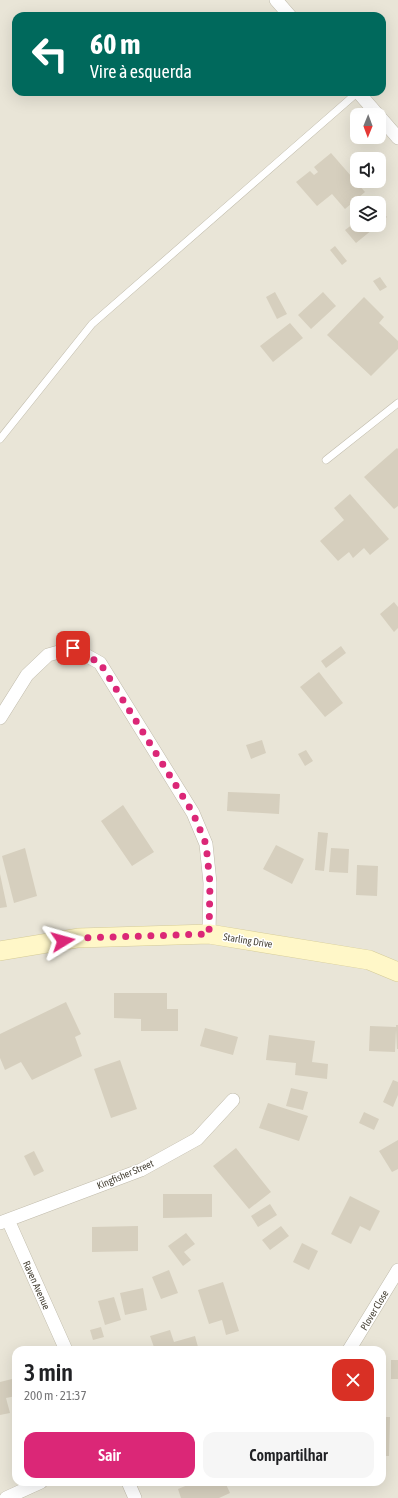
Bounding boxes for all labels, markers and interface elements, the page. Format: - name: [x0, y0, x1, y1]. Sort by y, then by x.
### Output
- icon: left: [24, 28, 76, 80]
- text: 60 m: [90, 28, 140, 60]
- text: Vire à esquerda: [90, 61, 192, 82]
- north arrow: [350, 108, 386, 144]
- map controls: [350, 108, 386, 232]
- button: sound: [350, 152, 386, 188]
- button: layers: [350, 196, 386, 232]
- pin: [56, 631, 90, 665]
- icon: arrive: [62, 637, 84, 659]
- position arrow: [42, 920, 84, 962]
- street label: Starling Drive: [223, 931, 274, 950]
- street label: Kingfisher Street: [95, 1158, 155, 1191]
- street label: Raven Avenue: [21, 1259, 52, 1312]
- street label: Plover Close: [358, 1288, 391, 1332]
- text: 3 min: [24, 1359, 73, 1386]
- button: close: [332, 1359, 374, 1401]
- text: 200 m · 21:37: [24, 1388, 87, 1403]
- button: Sair: [24, 1432, 195, 1478]
- button: Compartilhar: [203, 1432, 374, 1478]

